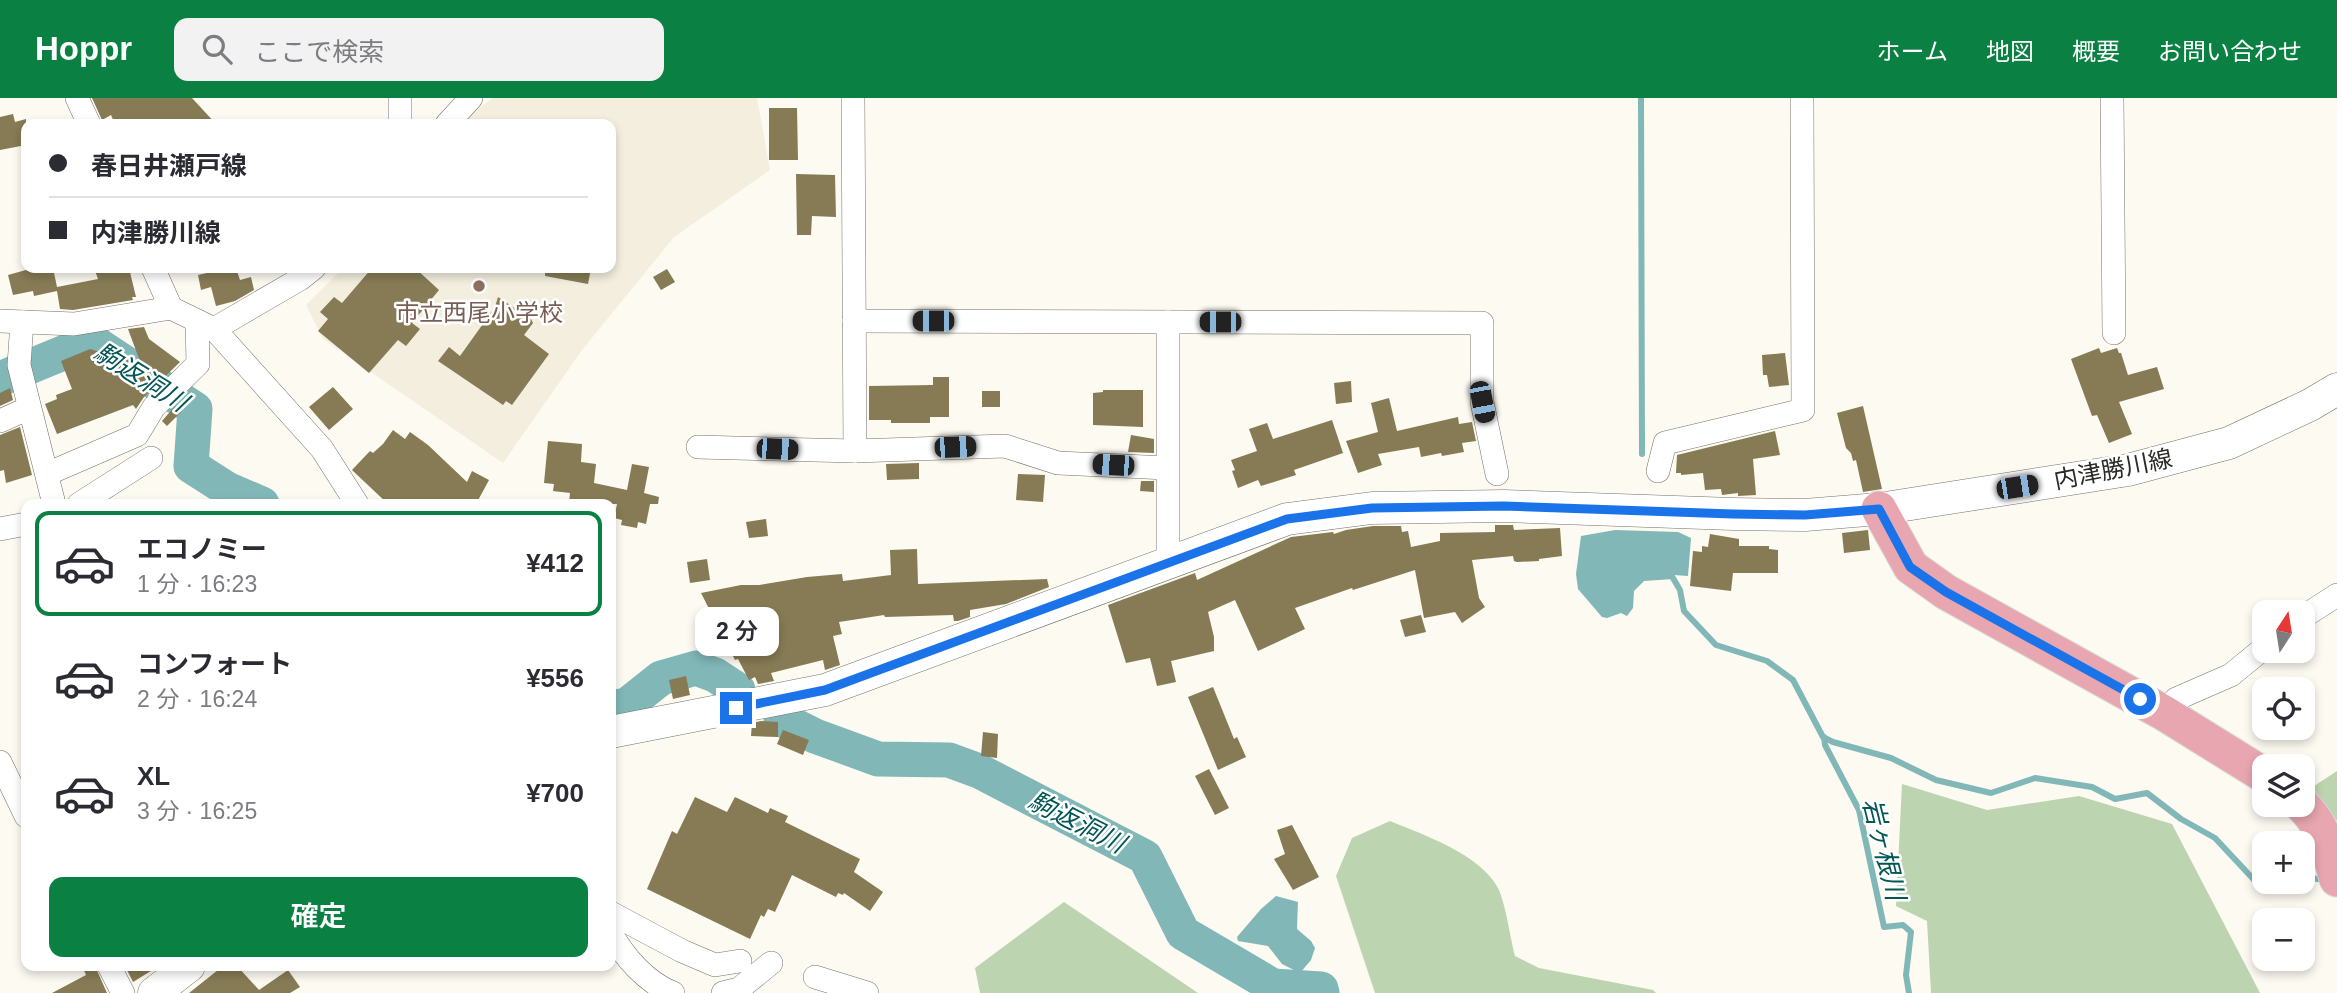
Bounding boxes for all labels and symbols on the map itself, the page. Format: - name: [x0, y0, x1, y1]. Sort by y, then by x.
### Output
- marker: 市立西尾小学校: [471, 278, 487, 294]
- place label: 市立西尾小学校: [395, 299, 563, 326]
- car: [913, 311, 955, 332]
- car: [1200, 312, 1242, 333]
- water label: 駒返洞川: [89, 337, 196, 419]
- car: [1468, 379, 1497, 425]
- car: [934, 436, 977, 458]
- car: [756, 438, 799, 460]
- street label: 内津勝川線: [2052, 444, 2174, 494]
- car: [1092, 453, 1135, 477]
- car: [1995, 473, 2040, 501]
- north arrow: [2252, 600, 2315, 663]
- callout: 2 分: [694, 606, 778, 656]
- route start: [2124, 683, 2156, 715]
- route end: [720, 692, 752, 724]
- water label: 駒返洞川: [1024, 785, 1133, 860]
- water label: 岩ヶ根川: [1857, 795, 1912, 906]

